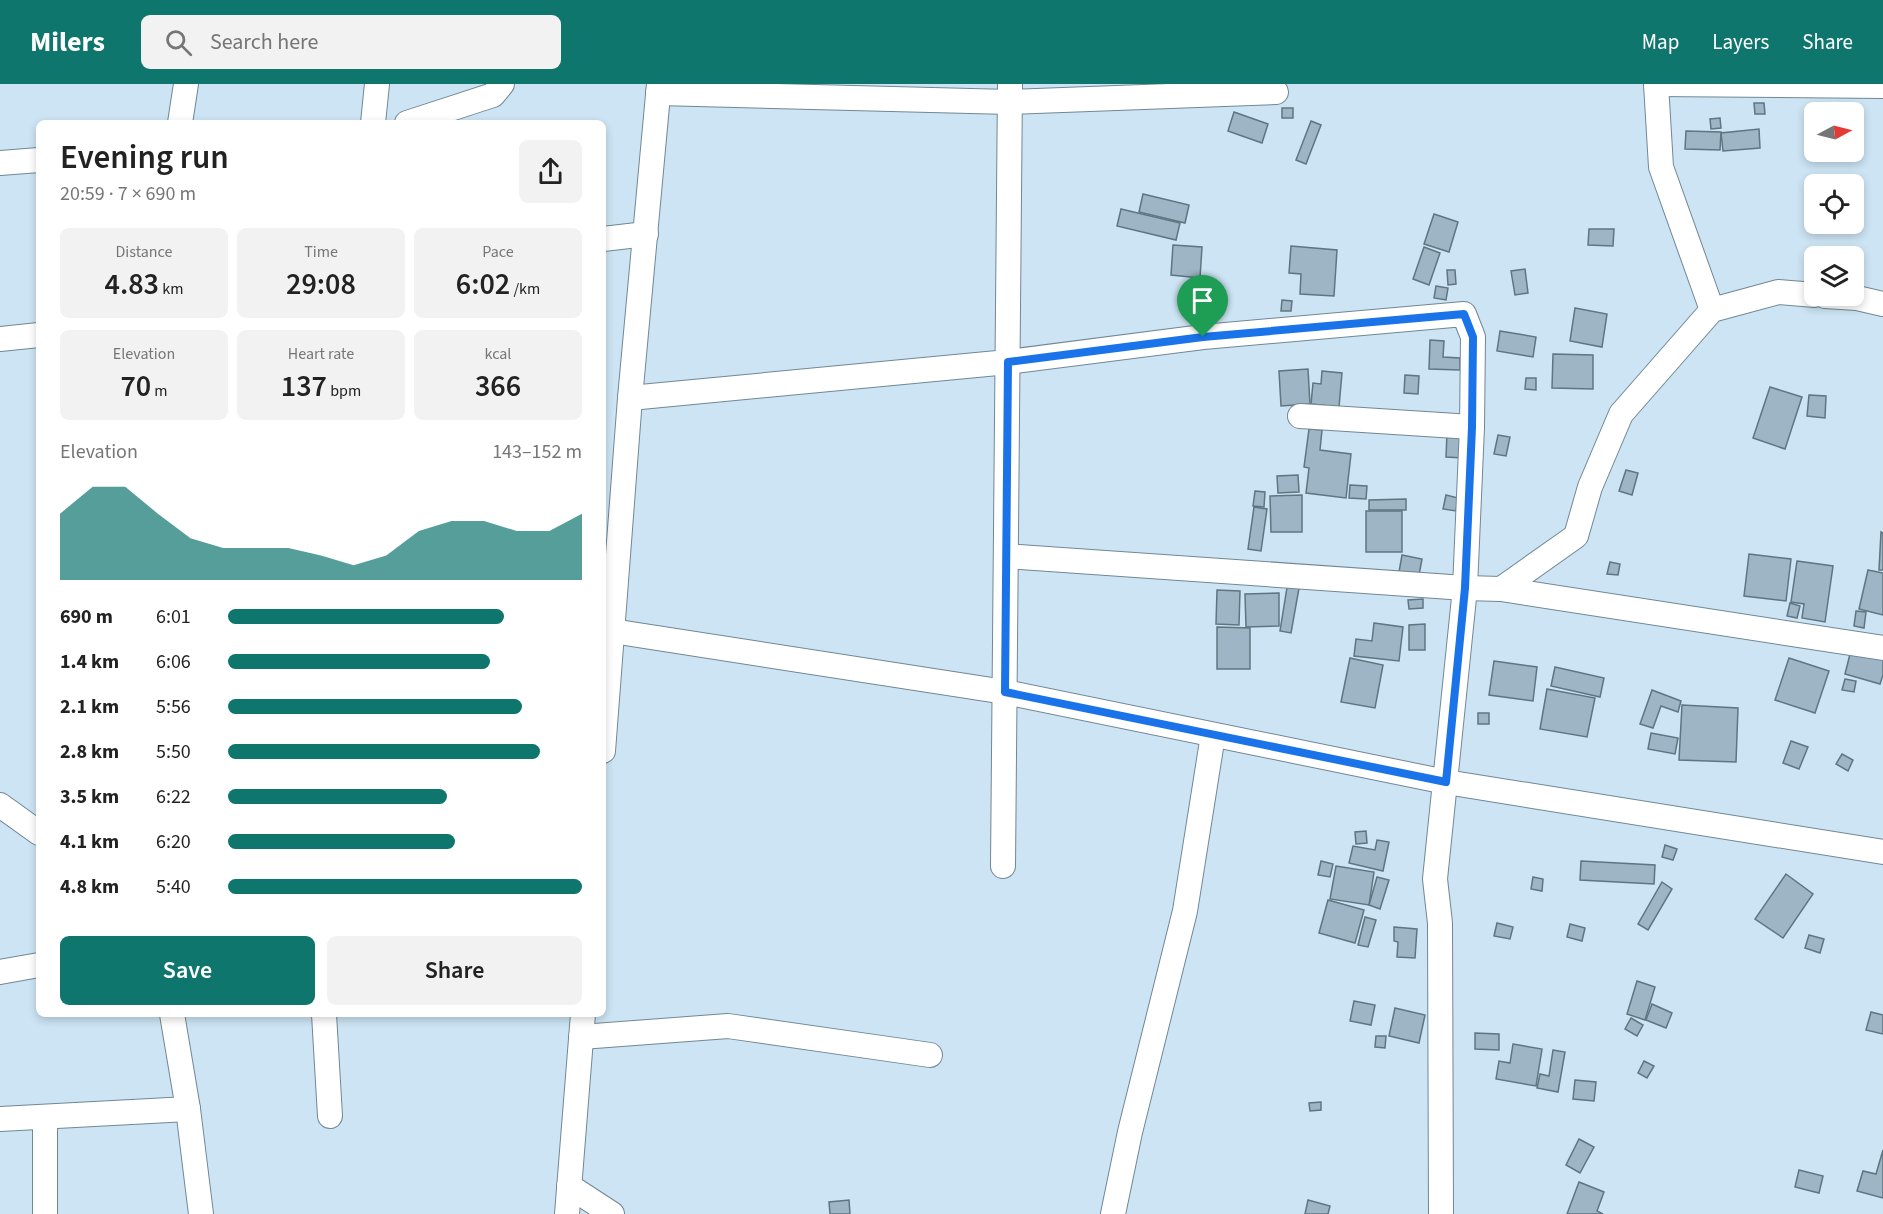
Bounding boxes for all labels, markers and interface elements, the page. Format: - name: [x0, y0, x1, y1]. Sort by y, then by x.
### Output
- search box: [141, 15, 561, 69]
- text: Milers: [30, 22, 105, 62]
- icon: search: [162, 26, 195, 59]
- text: Search here: [210, 26, 318, 58]
- text: Map: [1642, 27, 1679, 57]
- text: Layers: [1712, 27, 1769, 57]
- text: Share: [1802, 27, 1853, 57]
- north arrow: [1804, 102, 1864, 162]
- map controls: [1804, 102, 1864, 306]
- text: Evening run: [60, 134, 229, 181]
- button: share: [519, 140, 582, 203]
- button: locate: [1804, 174, 1864, 234]
- text: 20:59 · 7 × 690 m: [60, 180, 196, 208]
- text: Distance: [116, 241, 172, 263]
- text: Time: [304, 241, 338, 263]
- text: Pace: [482, 241, 514, 263]
- button: layers: [1804, 246, 1864, 306]
- text: 4.83: [105, 263, 159, 306]
- text: 29:08: [286, 263, 356, 306]
- text: 6:02: [456, 263, 510, 306]
- pin: [1177, 275, 1228, 337]
- text: km: [159, 278, 183, 300]
- text: /km: [510, 278, 540, 300]
- icon: arrive: [1186, 284, 1219, 317]
- text: Elevation: [113, 343, 175, 365]
- text: Heart rate: [288, 343, 354, 365]
- text: kcal: [485, 343, 511, 365]
- text: 70: [120, 365, 151, 408]
- text: 137: [281, 365, 327, 408]
- text: 366: [475, 365, 521, 408]
- text: m: [151, 380, 168, 402]
- text: bpm: [327, 380, 361, 402]
- text: Elevation: [60, 438, 138, 466]
- text: 143–152 m: [492, 438, 582, 466]
- text: 690 m: [60, 603, 113, 631]
- text: 6:01: [156, 603, 191, 631]
- text: 1.4 km: [60, 648, 119, 676]
- text: 6:06: [156, 648, 191, 676]
- text: 2.1 km: [60, 693, 119, 721]
- text: 5:56: [156, 693, 191, 721]
- text: 2.8 km: [60, 738, 119, 766]
- text: 5:50: [156, 738, 191, 766]
- text: 3.5 km: [60, 783, 119, 811]
- text: 6:22: [156, 783, 191, 811]
- text: 4.1 km: [60, 828, 119, 856]
- text: 6:20: [156, 828, 191, 856]
- text: 4.8 km: [60, 873, 119, 901]
- text: 5:40: [156, 873, 191, 901]
- button: Save: [60, 936, 315, 1005]
- button: Share: [327, 936, 582, 1005]

